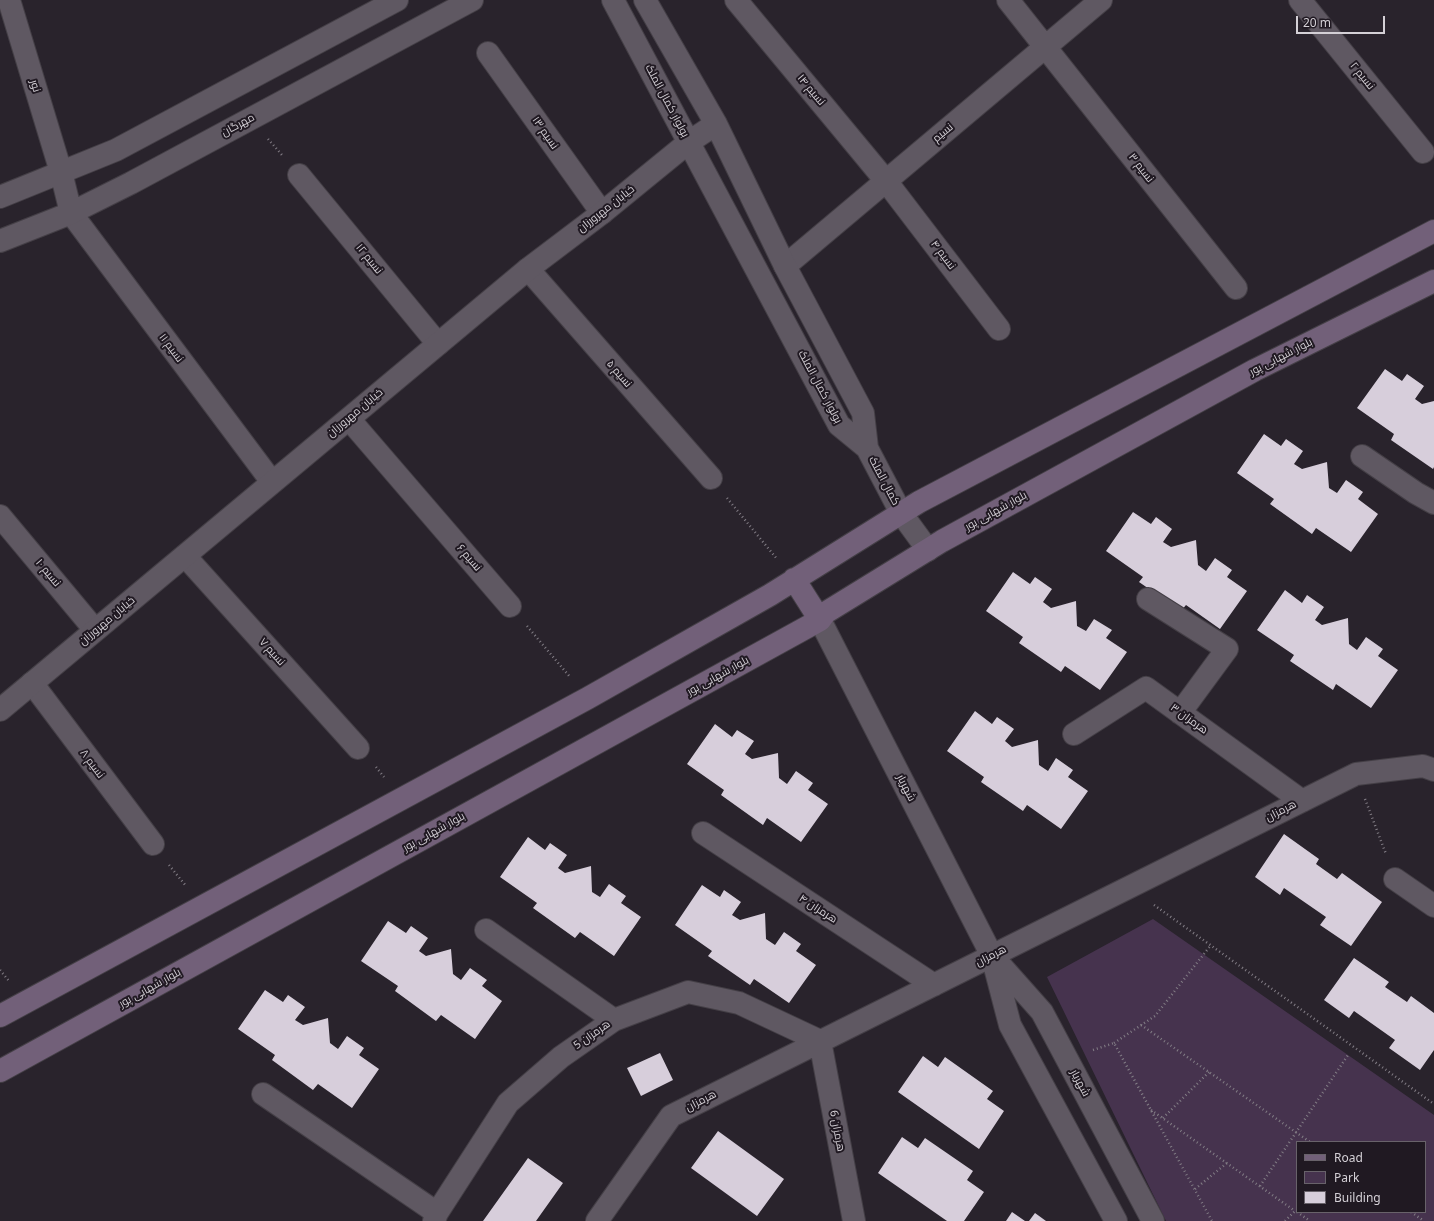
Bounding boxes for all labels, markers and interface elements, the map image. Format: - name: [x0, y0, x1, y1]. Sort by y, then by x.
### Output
- scale bar: [1298, 8, 1387, 34]
- text: 20 m: [1303, 14, 1331, 31]
- street label: نسیم ۲: [1347, 60, 1377, 92]
- street label: بولوار کمال الملک: [642, 62, 692, 140]
- street label: نسیم ۱۴: [794, 72, 828, 108]
- street label: نور: [27, 78, 43, 94]
- street label: مهرگان: [219, 111, 257, 139]
- street label: نسیم ۱۳: [529, 114, 561, 152]
- street label: نسیم: [930, 121, 956, 145]
- street label: نسیم ۳: [1126, 151, 1156, 185]
- street label: خیابان مهرورزان: [575, 183, 637, 235]
- street label: نسیم ۴: [928, 238, 958, 272]
- street label: نسیم ۱۲: [353, 241, 385, 277]
- street label: نسیم ۱۱: [156, 331, 186, 365]
- street label: بلوار شهابی پور: [1247, 336, 1315, 378]
- street label: بولوار کمال الملک: [795, 348, 845, 426]
- street label: نسیم ۵: [604, 358, 634, 390]
- street label: خیابان مهرورزان: [324, 386, 386, 440]
- street label: کمال الملک: [866, 454, 902, 508]
- street label: بلوار شهابی پور: [963, 489, 1029, 533]
- street label: نسیم ۶: [454, 542, 484, 574]
- street label: نسیم ۱۰: [33, 557, 63, 589]
- street label: خیابان مهرورزان: [76, 594, 138, 648]
- street label: نسیم ۷: [256, 635, 288, 669]
- street label: بلوار شهابی پور: [685, 654, 751, 698]
- street label: هرمزان ۳: [1168, 701, 1210, 737]
- street label: نسیم ۸: [77, 747, 107, 781]
- street label: شهریار: [894, 772, 918, 804]
- street label: هرمزان: [1263, 798, 1299, 824]
- street label: بلوار شهابی پور: [401, 810, 467, 854]
- street label: هرمزان ۴: [796, 892, 840, 926]
- street label: هرمزان: [973, 943, 1009, 969]
- street label: بلوار شهابی پور: [117, 966, 183, 1010]
- street label: هرمزان 5: [571, 1018, 613, 1052]
- street label: شهریار: [1067, 1067, 1093, 1099]
- street label: هرمزان: [683, 1088, 719, 1114]
- street label: هرمزان 6: [827, 1109, 847, 1153]
- legend: [1296, 1141, 1426, 1213]
- text: Road: [1334, 1149, 1363, 1166]
- text: Park: [1334, 1169, 1359, 1186]
- text: Building: [1334, 1189, 1381, 1206]

